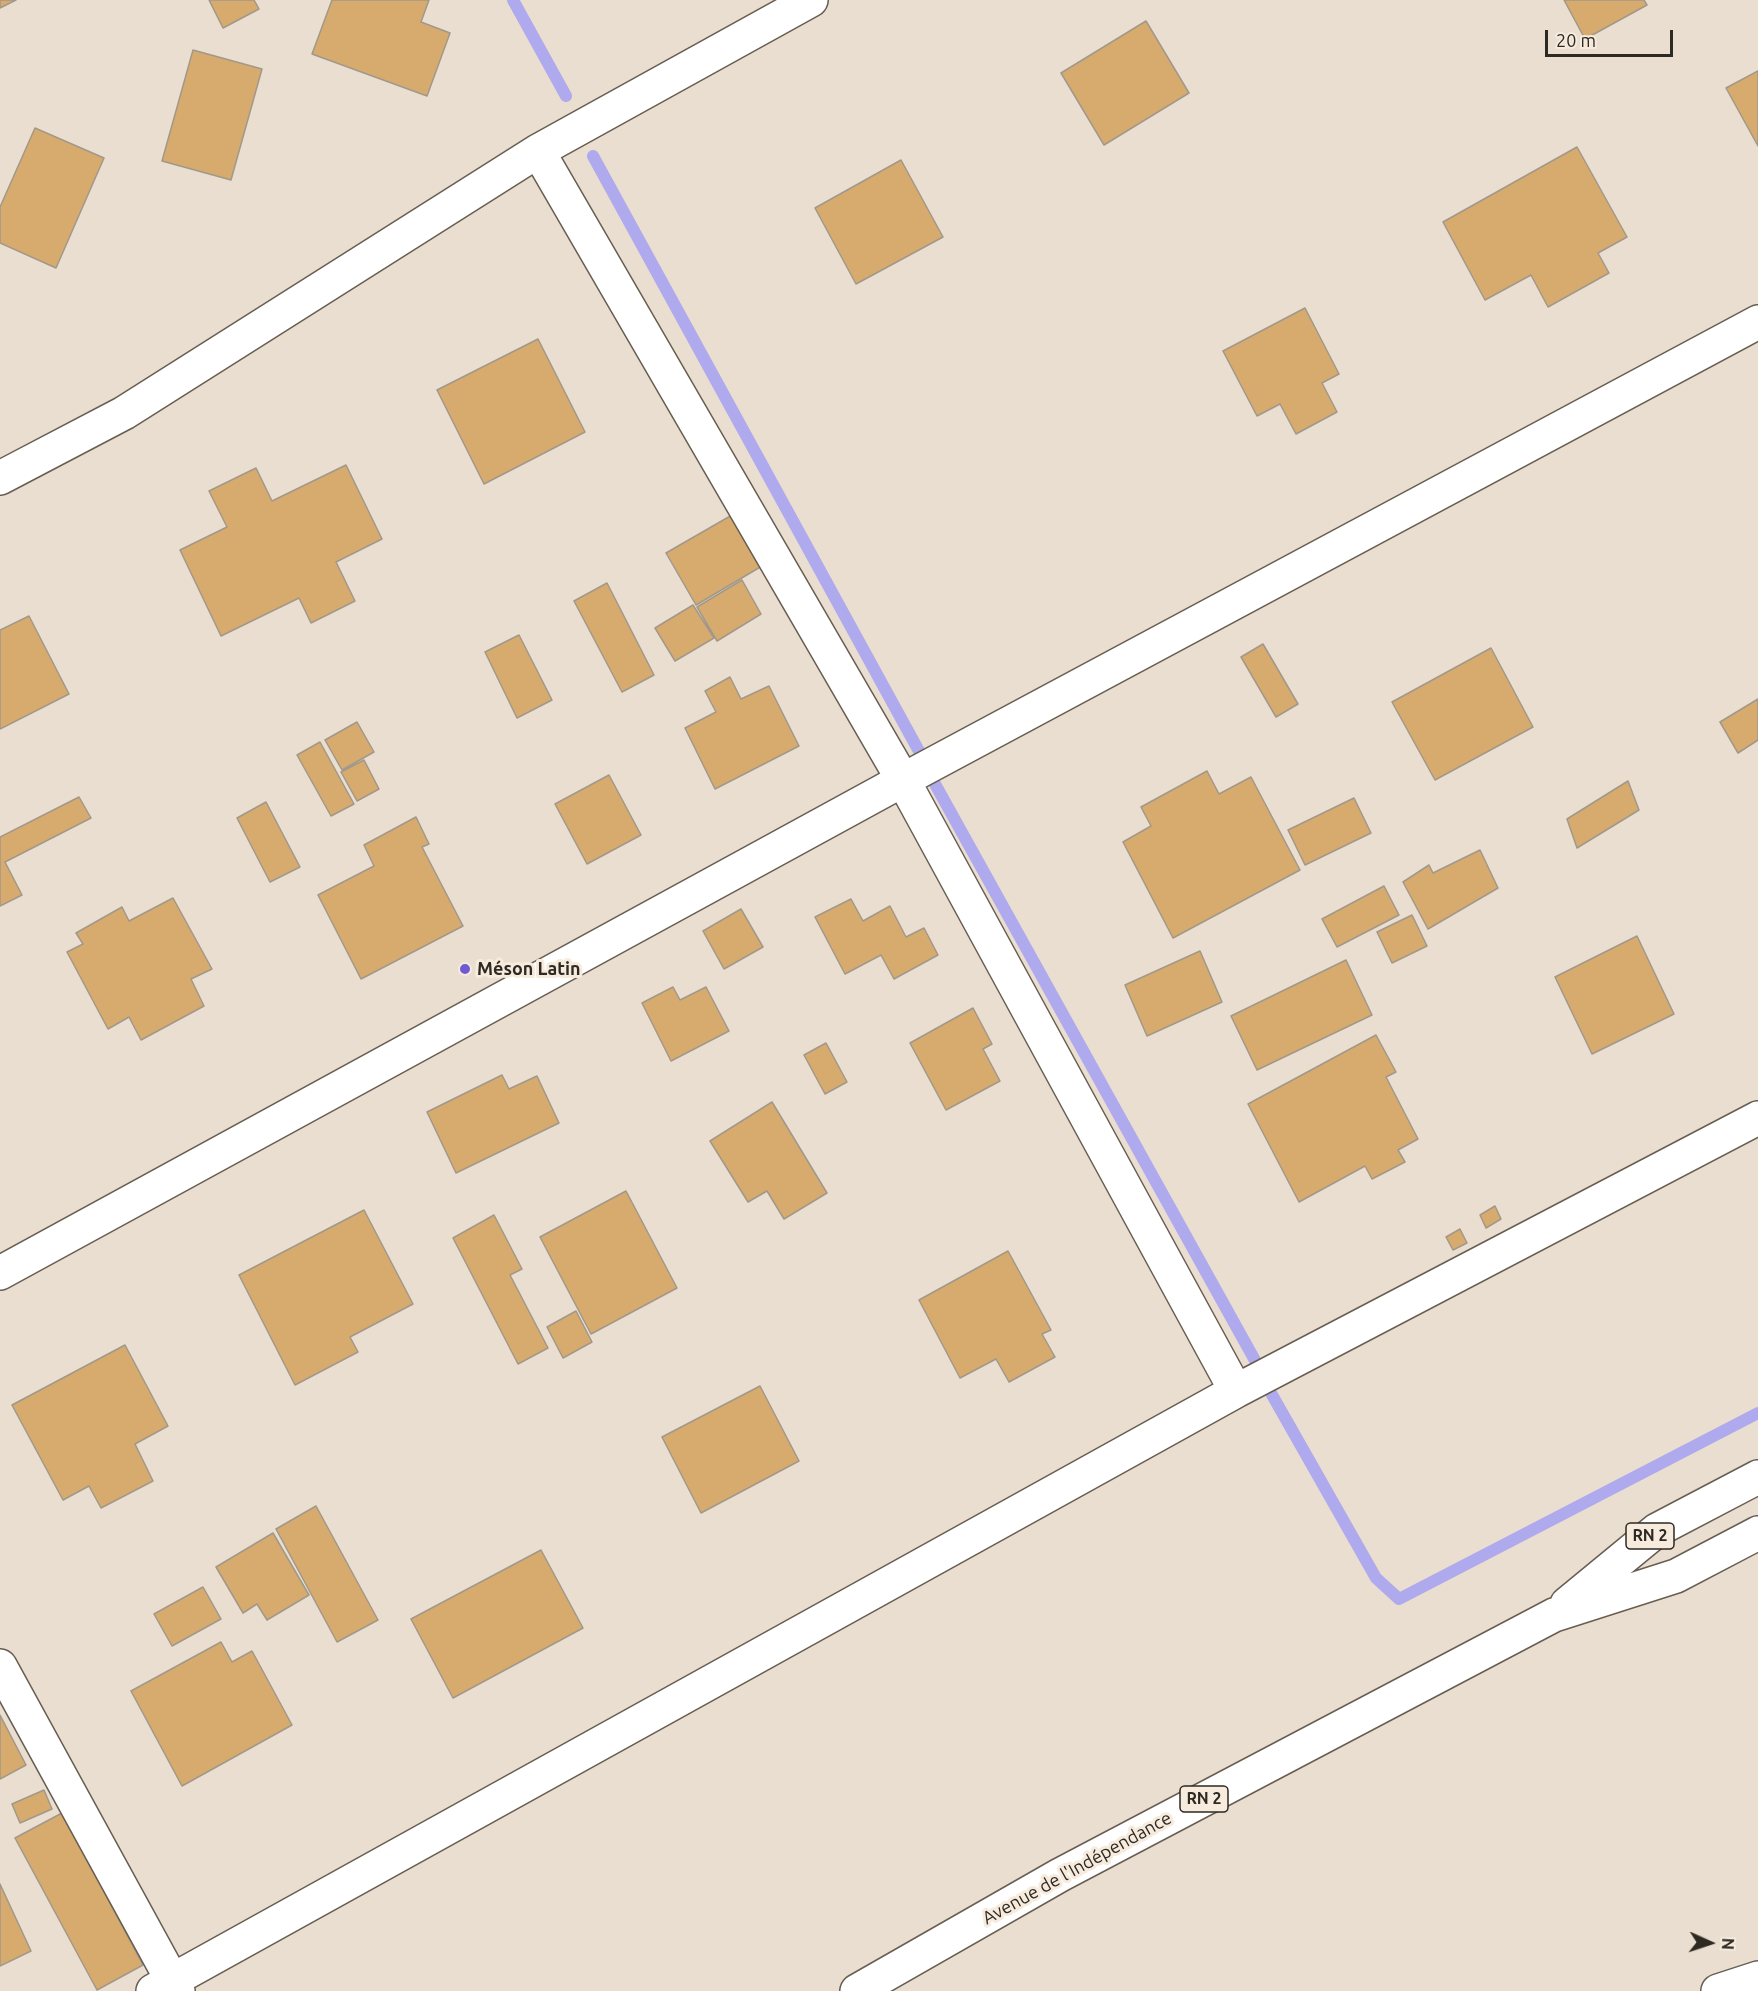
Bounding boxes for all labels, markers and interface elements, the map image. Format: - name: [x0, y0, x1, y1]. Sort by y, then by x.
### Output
- scale bar: [1548, 18, 1676, 56]
- text: 20 m: [1556, 30, 1596, 50]
- place label: Méson Latin: [477, 958, 581, 980]
- marker: Méson Latin: [458, 962, 472, 976]
- road number: RN 2: [1626, 1523, 1674, 1549]
- road number: RN 2: [1180, 1786, 1228, 1812]
- street label: Avenue de l'Indépendance: [979, 1807, 1175, 1929]
- north arrow: [1680, 1913, 1740, 1973]
- text: N: [1719, 1938, 1737, 1950]

